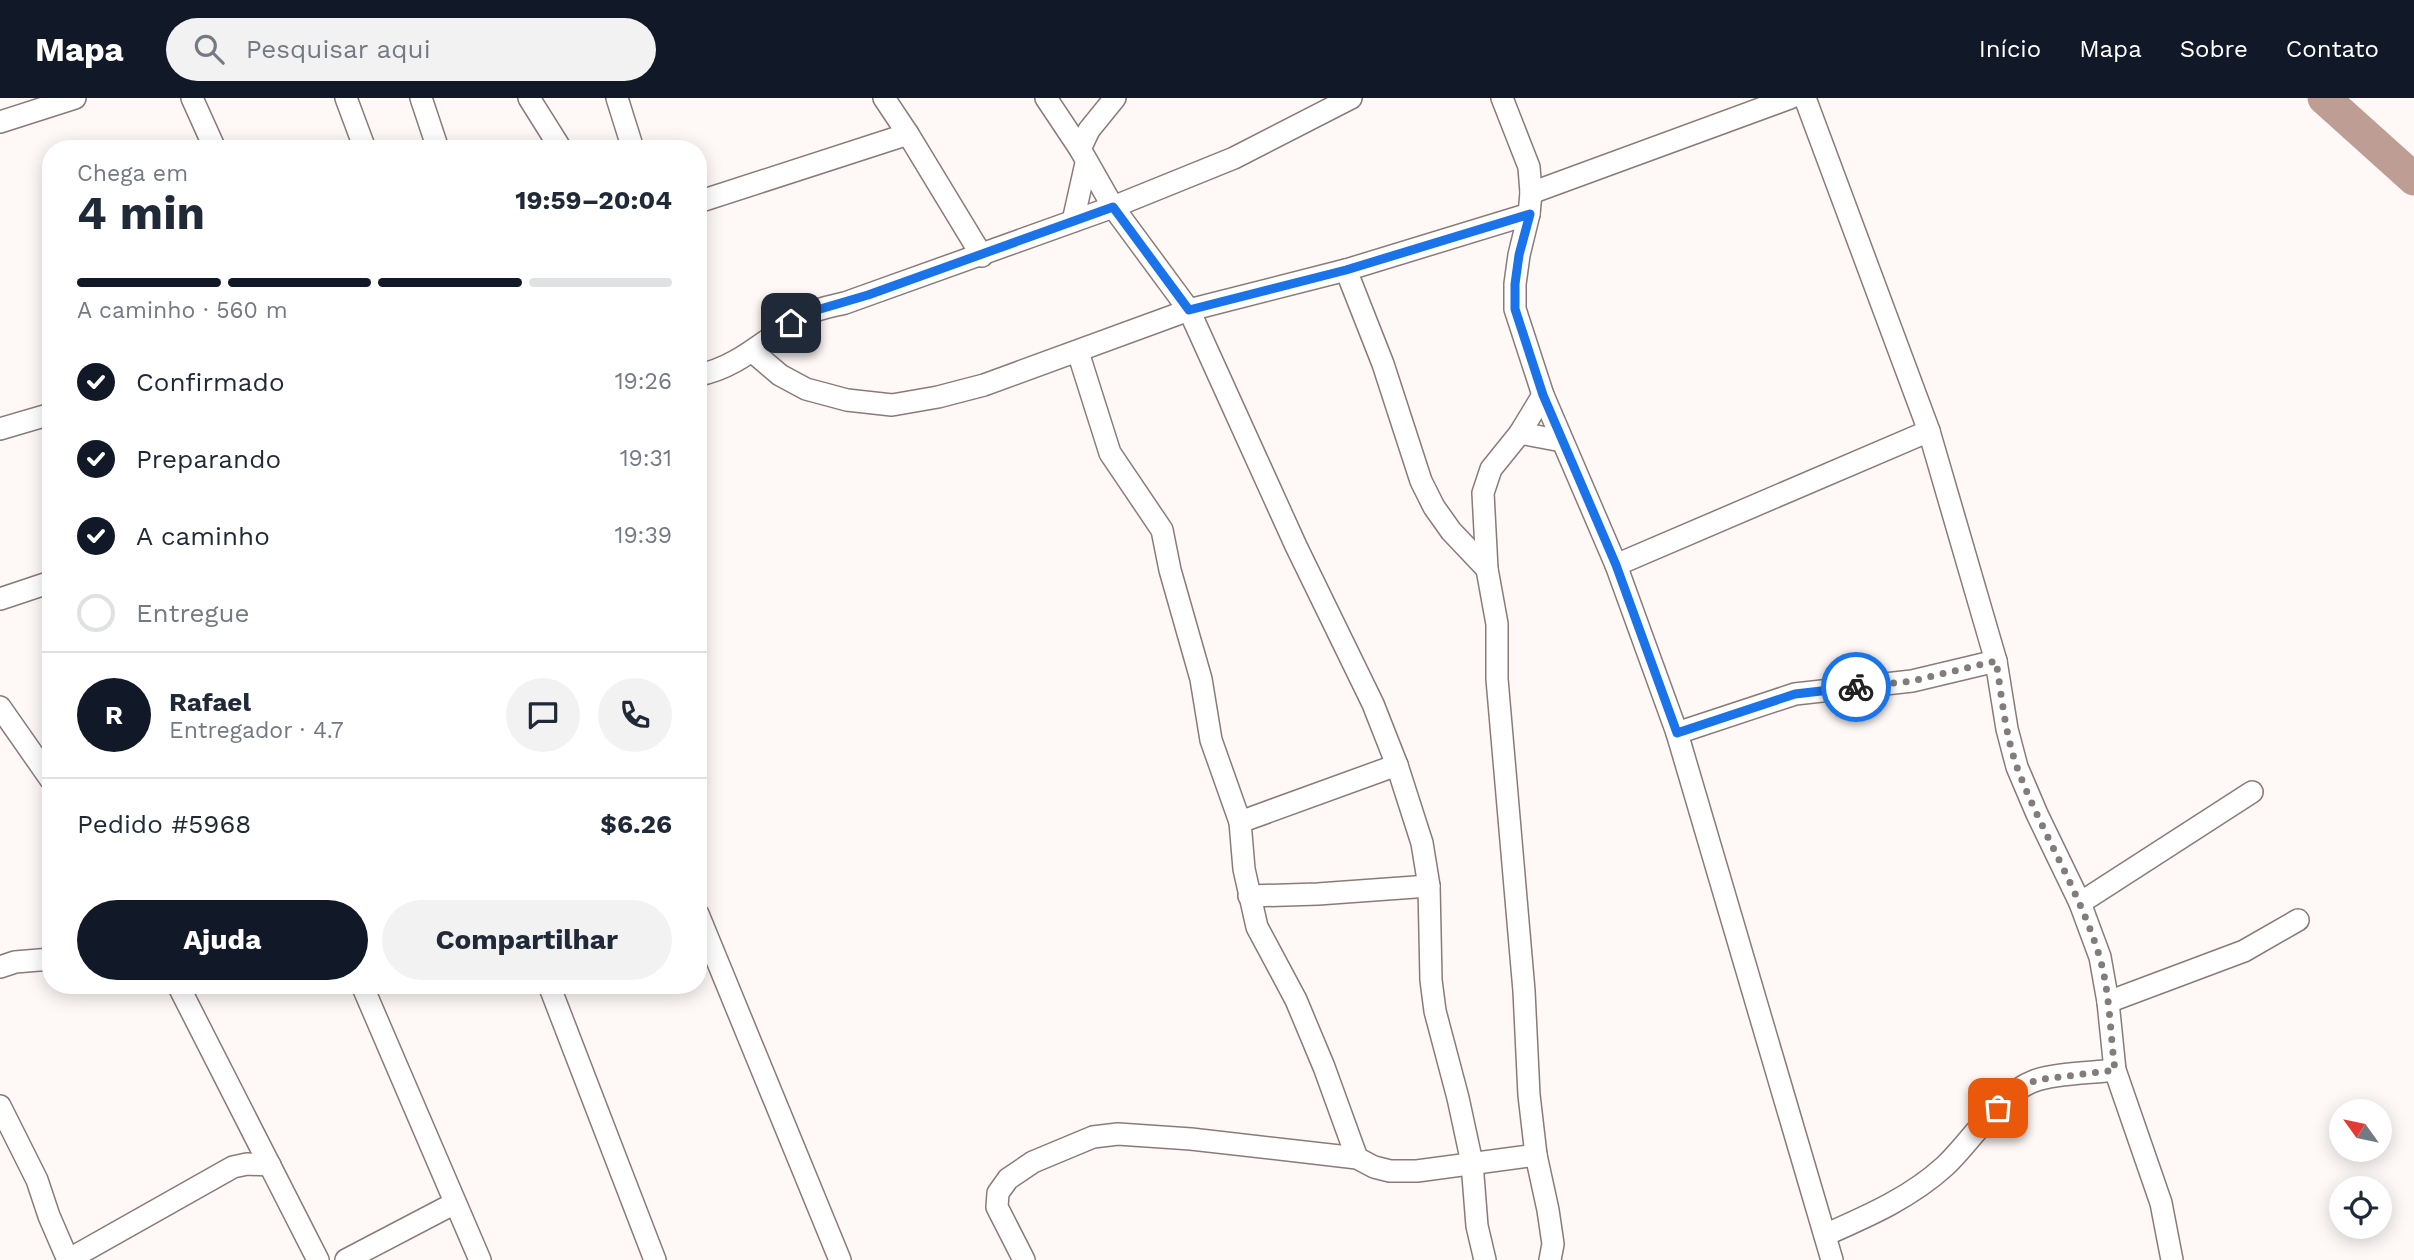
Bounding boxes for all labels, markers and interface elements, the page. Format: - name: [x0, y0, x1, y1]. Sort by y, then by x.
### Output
- search box: [166, 18, 656, 81]
- text: Mapa: [35, 30, 124, 69]
- icon: search: [190, 30, 228, 68]
- text: Pesquisar aqui: [246, 34, 431, 64]
- text: Início: [1979, 35, 2041, 63]
- text: Mapa: [2079, 35, 2142, 63]
- text: Sobre: [2180, 35, 2248, 63]
- text: Contato: [2286, 35, 2379, 63]
- text: Chega em: [77, 160, 188, 187]
- text: 19:59–20:04: [515, 185, 672, 215]
- text: 4 min: [77, 186, 205, 240]
- pin: [761, 293, 821, 353]
- text: A caminho · 560 m: [77, 297, 288, 324]
- icon: home: [772, 304, 810, 342]
- icon: check: [77, 363, 115, 401]
- text: Confirmado: [136, 367, 285, 397]
- text: 19:26: [615, 368, 672, 395]
- icon: check: [77, 440, 115, 478]
- text: Preparando: [136, 444, 281, 474]
- text: 19:31: [620, 445, 672, 472]
- icon: check: [77, 517, 115, 555]
- text: A caminho: [136, 521, 270, 551]
- text: 19:39: [614, 522, 672, 549]
- text: Entregue: [136, 598, 249, 628]
- courier: [1821, 652, 1891, 722]
- icon: bike: [1837, 668, 1875, 706]
- button: chat: [506, 678, 580, 752]
- button: phone: [598, 678, 672, 752]
- text: Rafael: [169, 687, 251, 717]
- text: R: [105, 700, 123, 730]
- text: Entregador · 4.7: [169, 717, 344, 744]
- text: Pedido #5968: [77, 809, 251, 839]
- text: $6.26: [600, 809, 672, 839]
- button: Ajuda: [77, 900, 368, 980]
- button: Compartilhar: [382, 900, 672, 980]
- pin: [1968, 1078, 2028, 1138]
- icon: bag: [1979, 1089, 2017, 1127]
- north arrow: [2329, 1099, 2392, 1162]
- map controls: [2329, 1099, 2392, 1239]
- button: locate: [2329, 1176, 2392, 1239]

